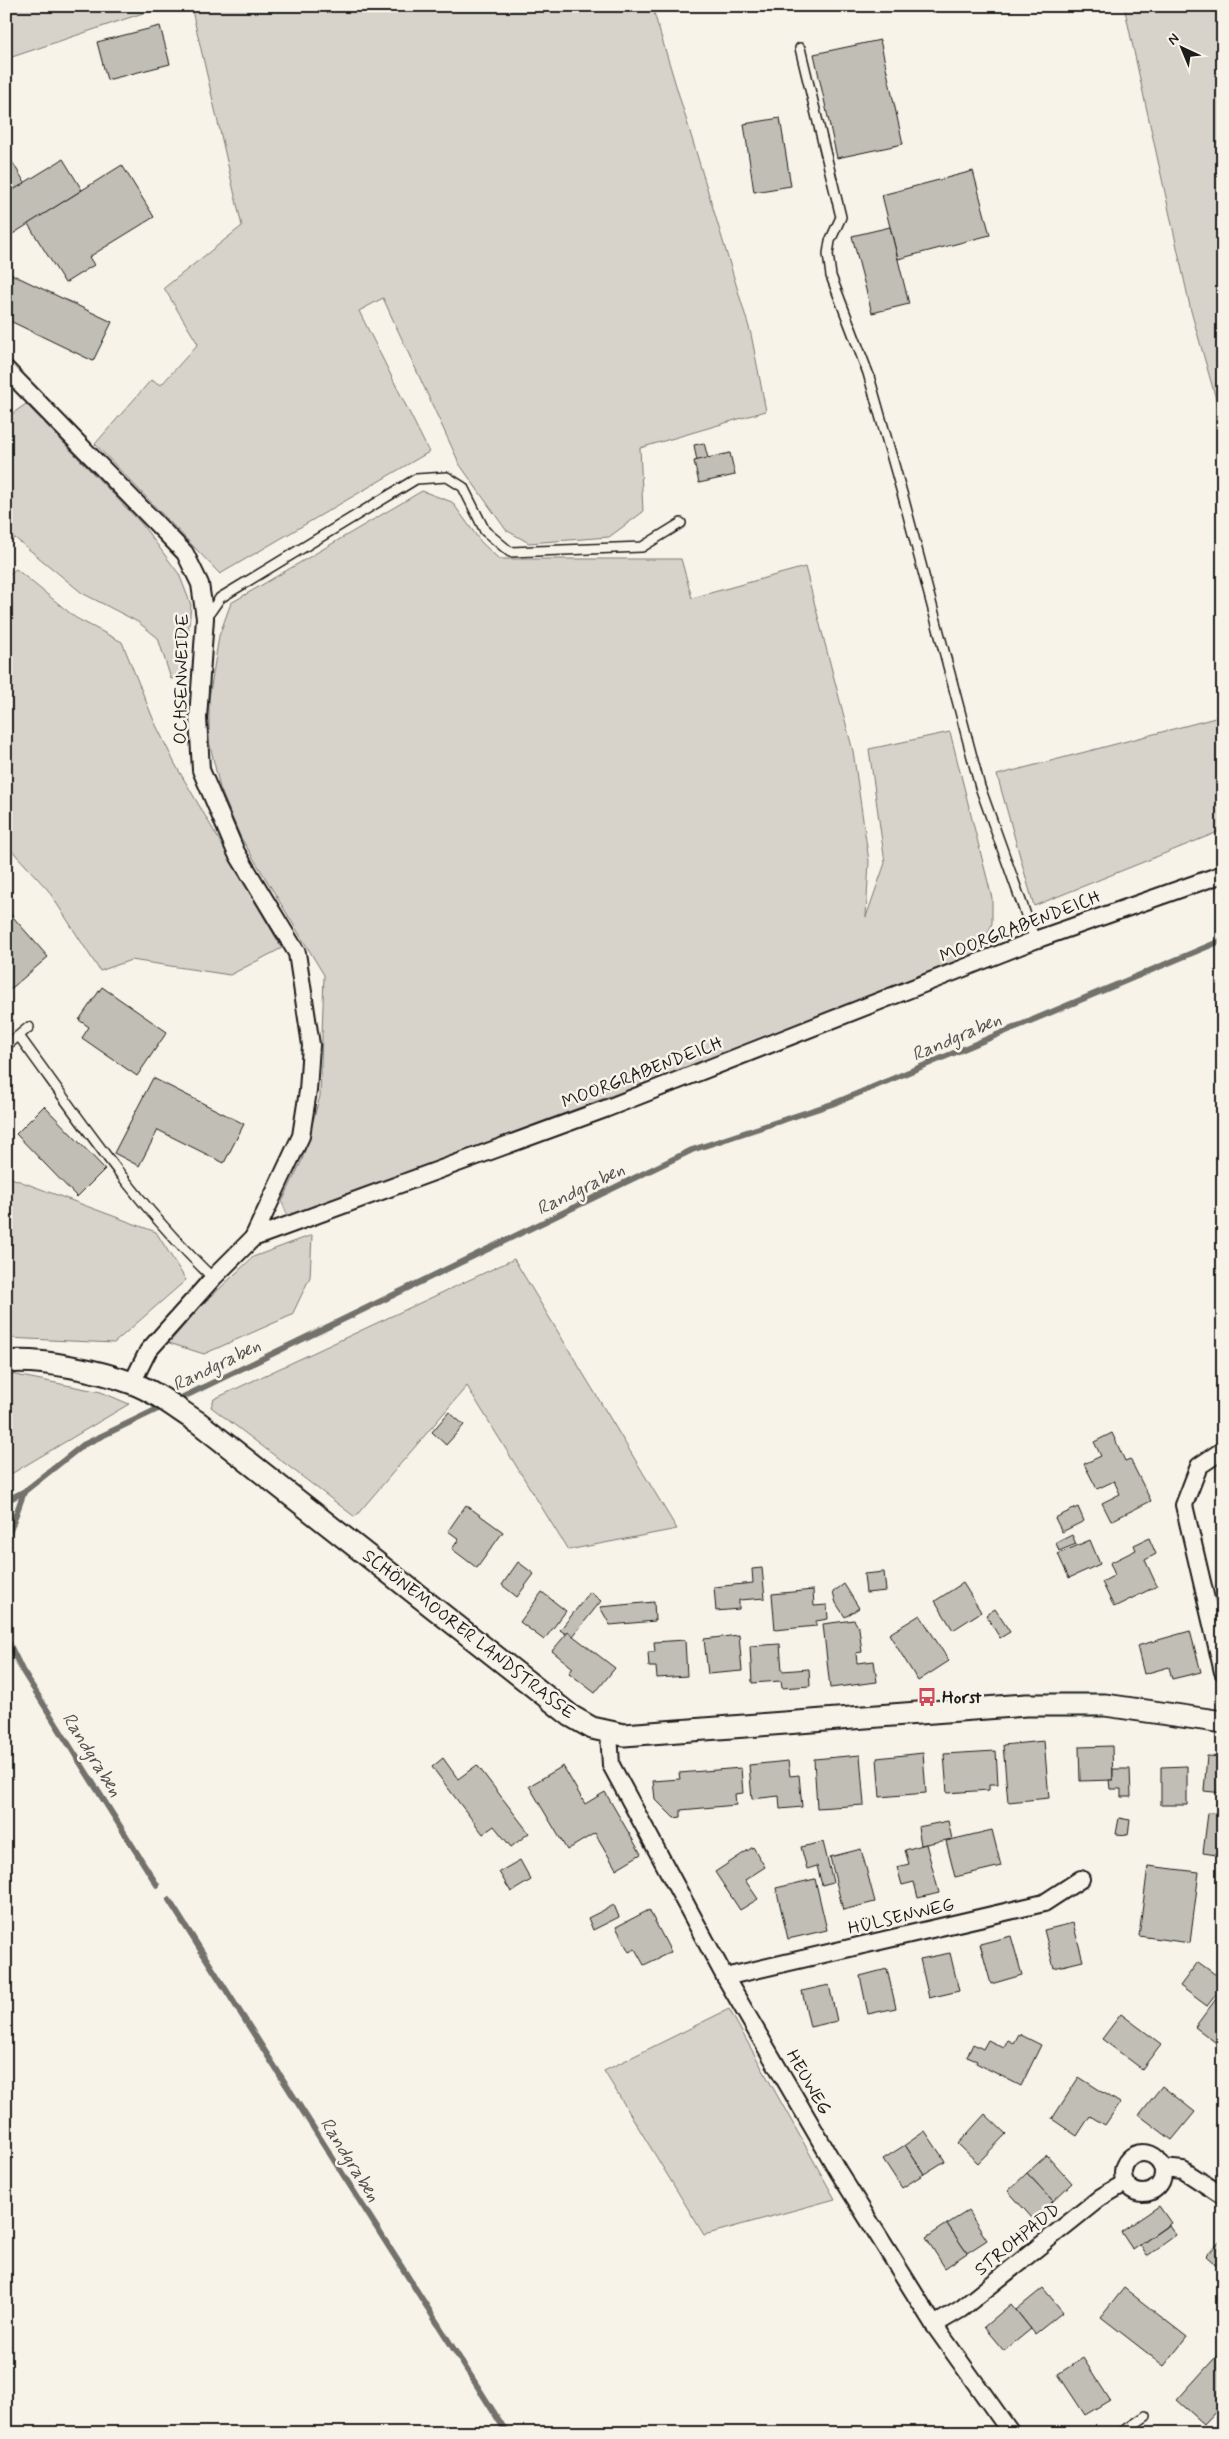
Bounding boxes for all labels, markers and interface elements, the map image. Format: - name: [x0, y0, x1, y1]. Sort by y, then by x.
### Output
- north arrow: [1156, 22, 1206, 72]
- text: N: [1164, 30, 1183, 49]
- street label: OCHSENWEIDE: [169, 613, 195, 745]
- street label: MOORGRABENDEICH: [937, 885, 1104, 969]
- water label: Randgraben: [908, 1007, 1005, 1067]
- street label: MOORGRABENDEICH: [559, 1031, 726, 1115]
- water label: Randgraben: [532, 1157, 629, 1221]
- water label: Randgraben: [168, 1333, 265, 1397]
- street label: SCHÖNEMOORER LANDSTRASSE: [357, 1544, 580, 1726]
- bus stop icon: Horst: [916, 1686, 938, 1708]
- place label: Horst: [942, 1686, 982, 1710]
- water label: Randgraben: [56, 1708, 128, 1802]
- street label: HÜLSENWEG: [846, 1893, 957, 1941]
- street label: HEUWEG: [780, 2045, 836, 2120]
- water label: Randgraben: [314, 2113, 386, 2207]
- street label: STROHPADD: [970, 2198, 1065, 2282]

